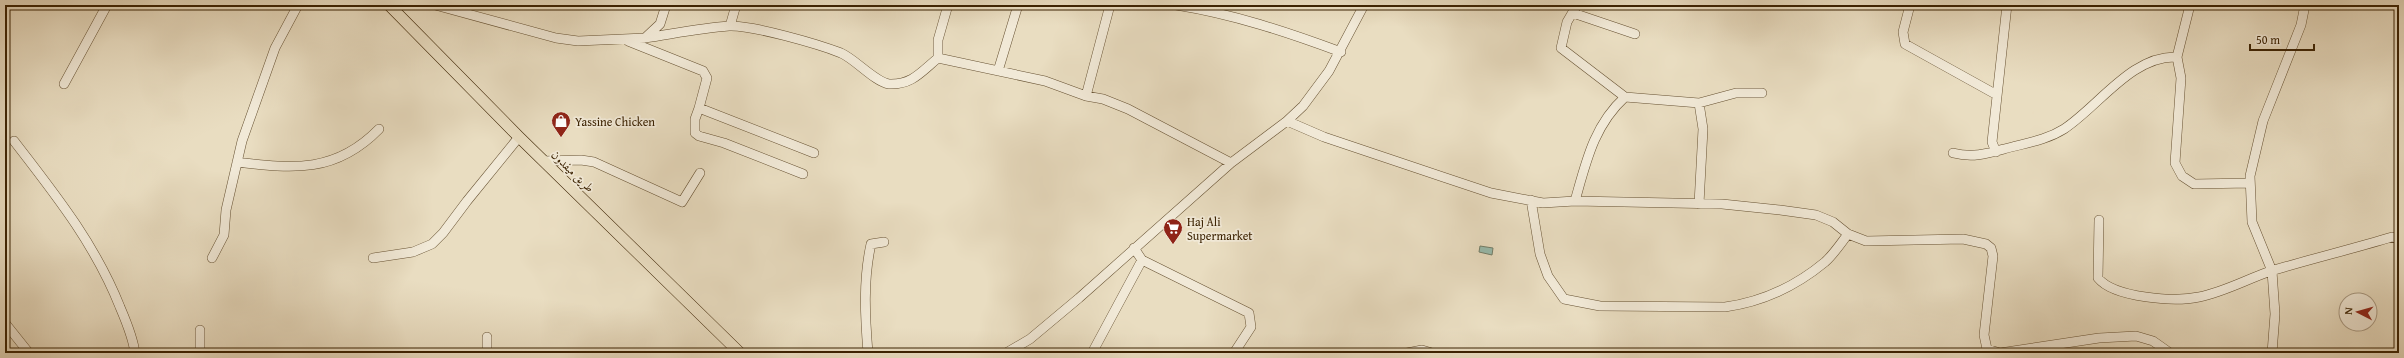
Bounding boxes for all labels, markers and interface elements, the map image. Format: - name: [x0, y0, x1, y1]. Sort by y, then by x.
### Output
- scale bar: [2250, 26, 2314, 52]
- text: 50 m: [2256, 31, 2280, 48]
- shop icon: Yassine Chicken: [550, 110, 572, 138]
- place label: Yassine Chicken: [575, 113, 655, 130]
- street label: طريق ميفدون: [548, 146, 598, 196]
- place label: Haj Ali Supermarket: [1187, 213, 1253, 244]
- supermarket icon: Haj Ali Supermarket: [1162, 217, 1184, 245]
- north arrow: [2338, 292, 2378, 332]
- text: N: [2340, 306, 2356, 315]

